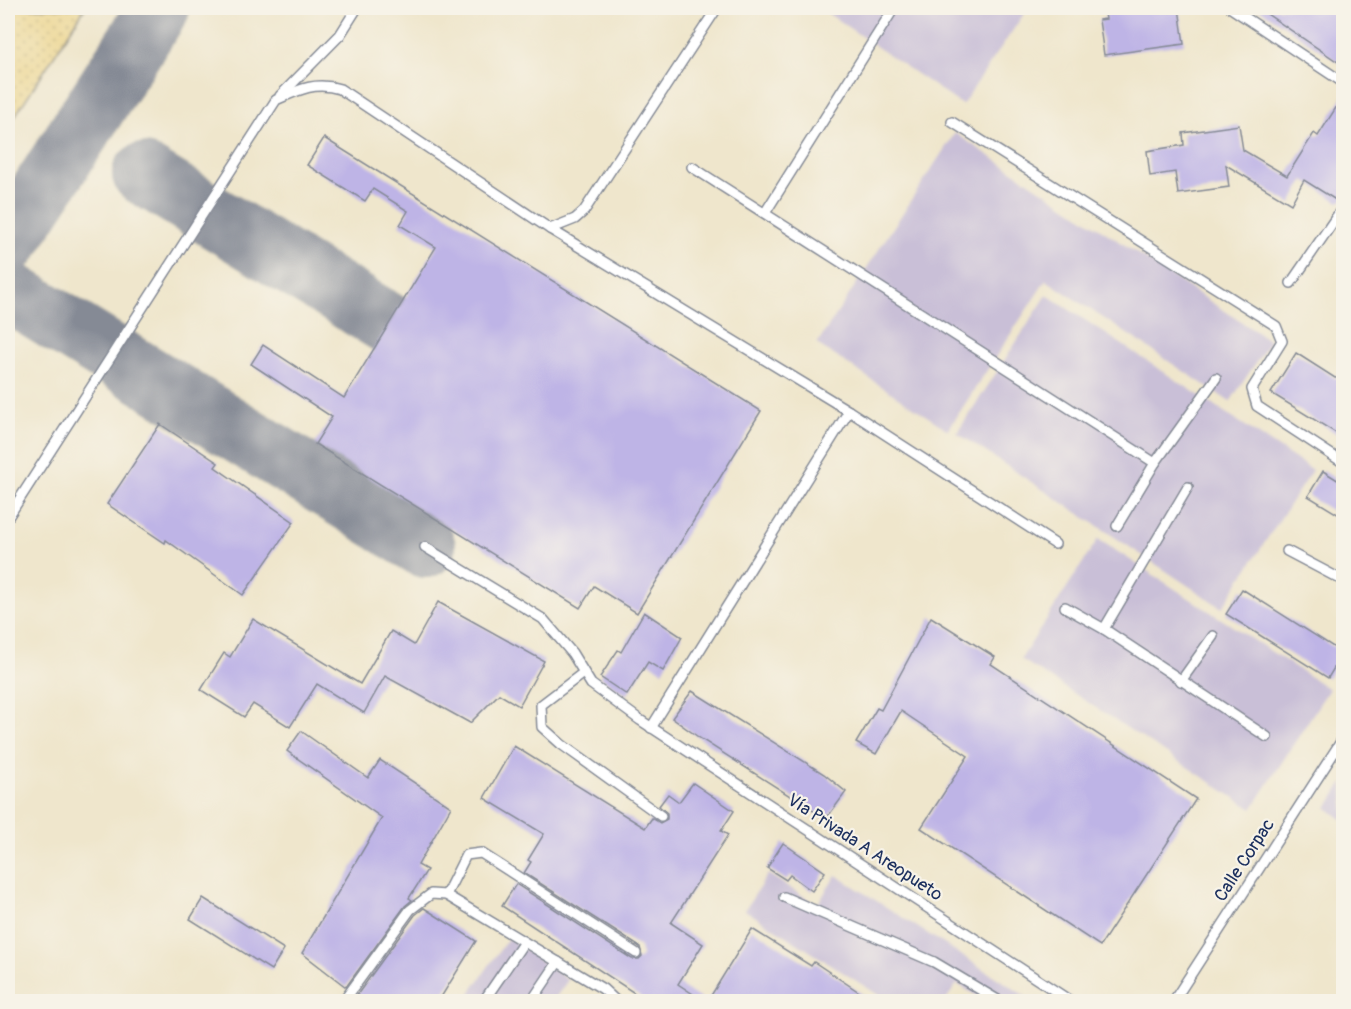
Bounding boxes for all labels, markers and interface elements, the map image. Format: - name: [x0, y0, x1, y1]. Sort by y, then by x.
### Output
- street label: Vía Privada A Areopueto: [783, 789, 947, 906]
- street label: Calle Corpac: [1209, 815, 1280, 906]

